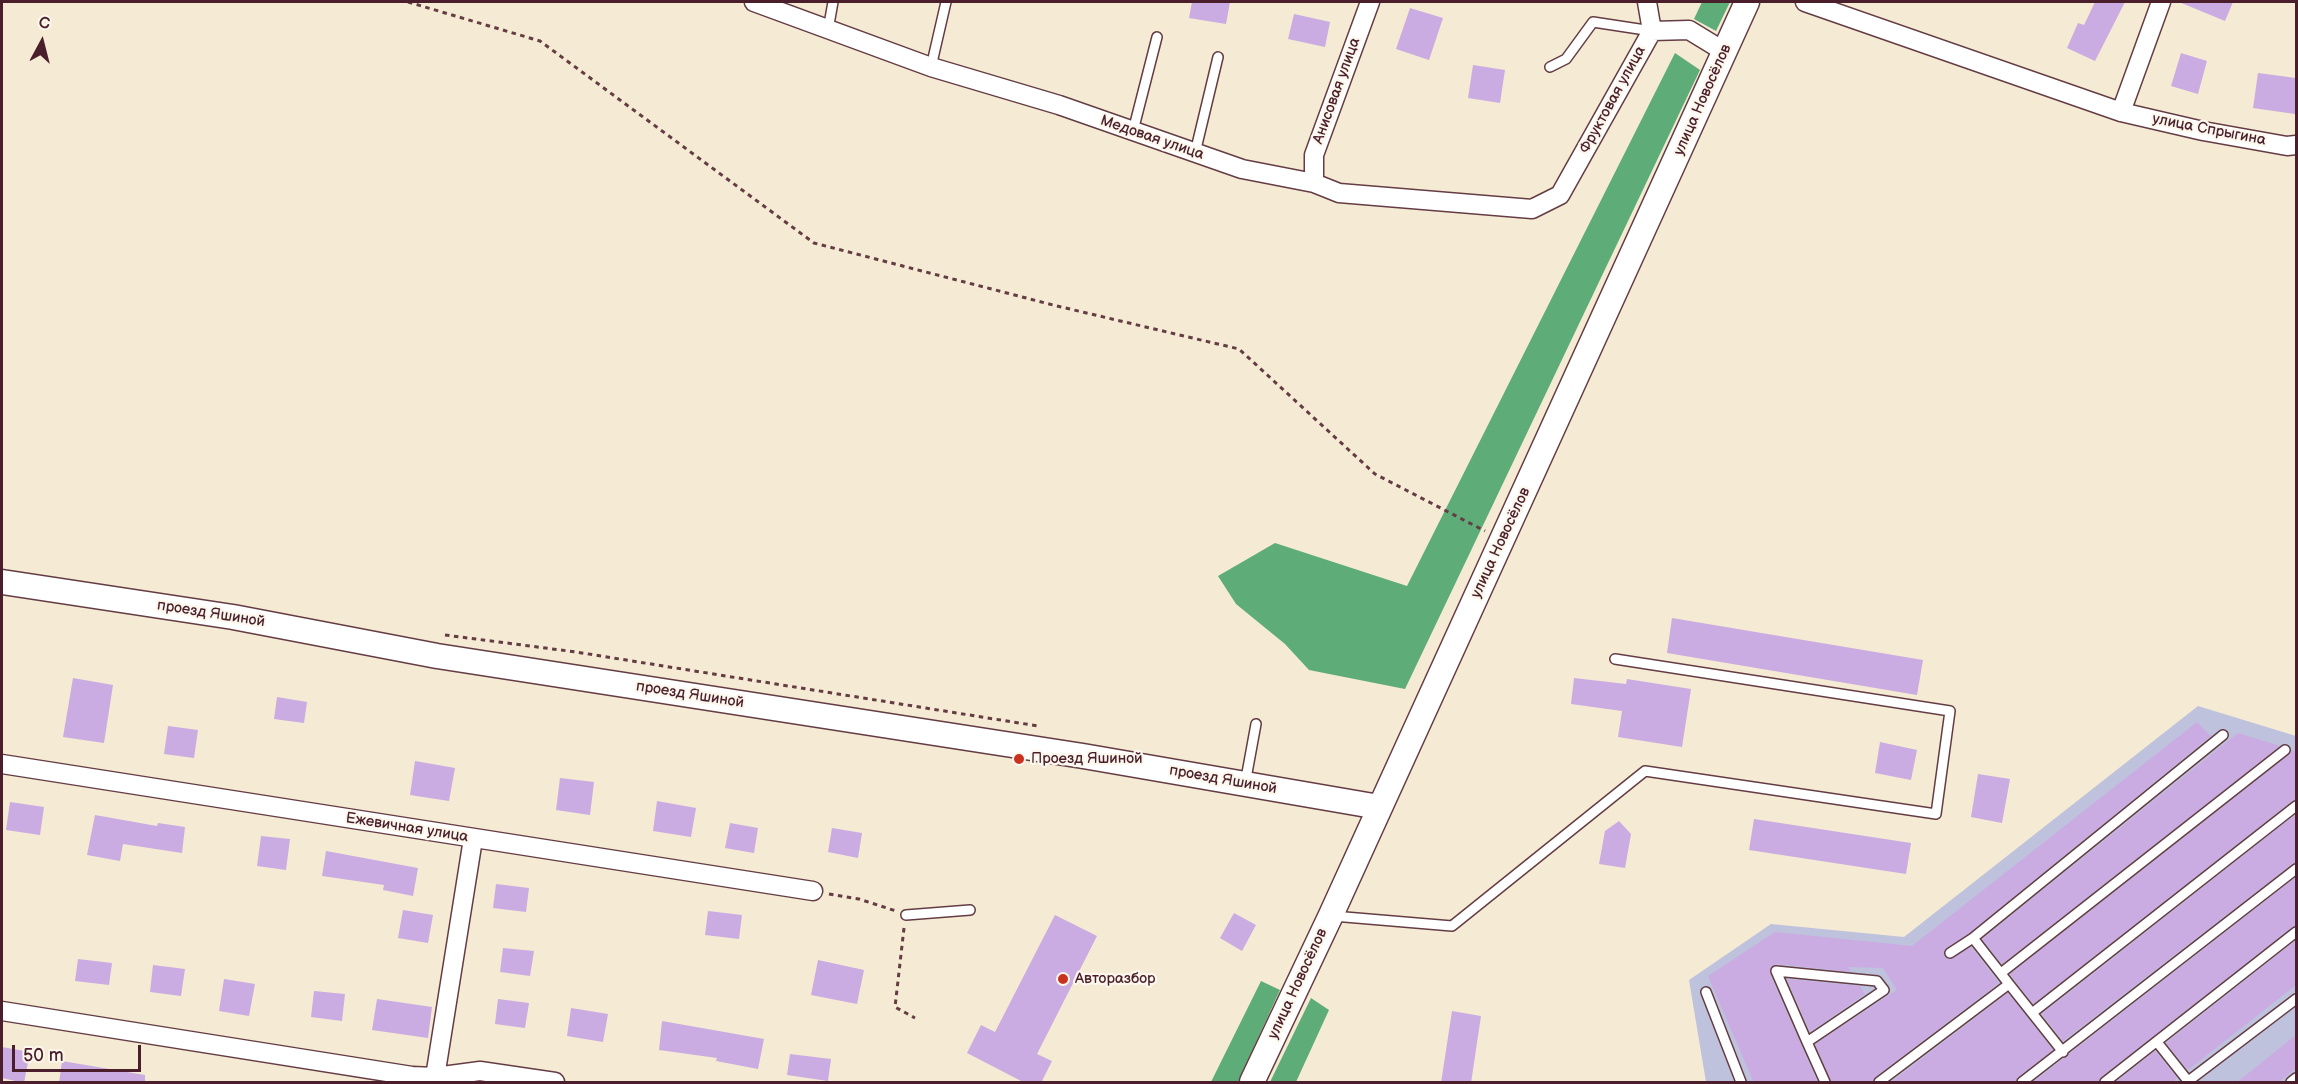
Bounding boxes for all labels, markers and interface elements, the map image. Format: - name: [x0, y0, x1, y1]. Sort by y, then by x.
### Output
- north arrow: [12, 12, 72, 72]
- text: С: [38, 14, 51, 34]
- street label: Анисовая улица: [1309, 35, 1365, 147]
- street label: улица Новосёлов: [1670, 42, 1736, 158]
- street label: Фруктовая улица: [1576, 43, 1650, 157]
- street label: улица Спрыгина: [2151, 110, 2267, 150]
- street label: Медовая улица: [1098, 112, 1206, 164]
- street label: улица Новосёлов: [1467, 485, 1535, 601]
- street label: проезд Яшиной: [156, 597, 266, 631]
- street label: проезд Яшиной: [635, 678, 745, 712]
- place label: Проезд Яшиной: [1031, 750, 1143, 768]
- marker: Проезд Яшиной: [1012, 752, 1026, 766]
- street label: проезд Яшиной: [1168, 762, 1278, 798]
- street label: Ежевичная улица: [344, 809, 470, 847]
- street label: улица Новосёлов: [1264, 926, 1332, 1042]
- place label: Авторазбор: [1075, 970, 1155, 988]
- marker: Авторазбор: [1056, 972, 1070, 986]
- scale bar: [15, 1033, 144, 1071]
- text: 50 m: [23, 1045, 64, 1066]

